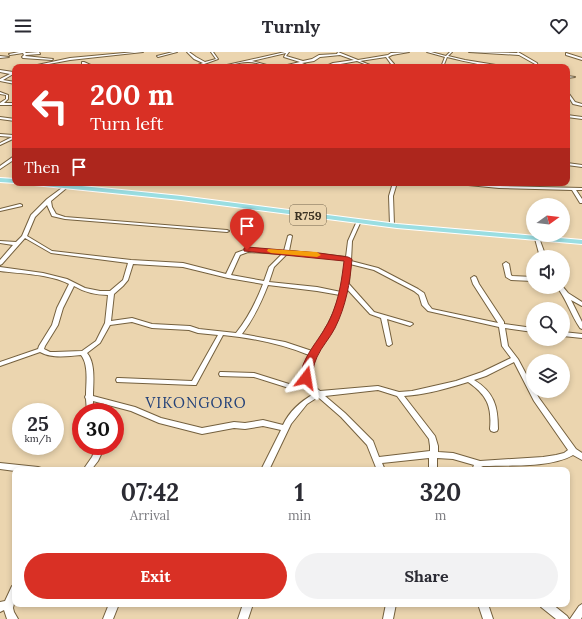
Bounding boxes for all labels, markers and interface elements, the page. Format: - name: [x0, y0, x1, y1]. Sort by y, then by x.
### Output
- icon: menu: [12, 15, 34, 37]
- text: Turnly: [262, 15, 320, 38]
- icon: heart: [548, 15, 570, 37]
- text: 200 m: [90, 77, 174, 113]
- icon: left: [24, 80, 76, 132]
- text: Turn left: [90, 112, 163, 135]
- icon: arrive: [68, 156, 90, 178]
- text: Then: [24, 158, 60, 177]
- north arrow: [526, 198, 570, 242]
- map controls: [526, 198, 570, 398]
- road number: R759: [290, 205, 326, 225]
- pin: [230, 209, 264, 250]
- icon: arrive: [236, 215, 258, 237]
- button: sound: [526, 250, 570, 294]
- button: search: [526, 302, 570, 346]
- button: layers: [526, 354, 570, 398]
- position arrow: [285, 357, 327, 399]
- district label: VIKONGORO: [144, 393, 247, 412]
- speed limit sign: 30: [72, 403, 124, 455]
- text: 25: [27, 411, 49, 436]
- text: km/h: [24, 432, 52, 445]
- text: 07:42: [121, 477, 179, 508]
- text: 1: [295, 477, 304, 508]
- text: 320: [420, 477, 461, 508]
- text: Arrival: [130, 507, 170, 524]
- text: min: [288, 507, 311, 524]
- text: m: [435, 507, 446, 524]
- button: Exit: [24, 553, 287, 599]
- button: Share: [295, 553, 558, 599]

